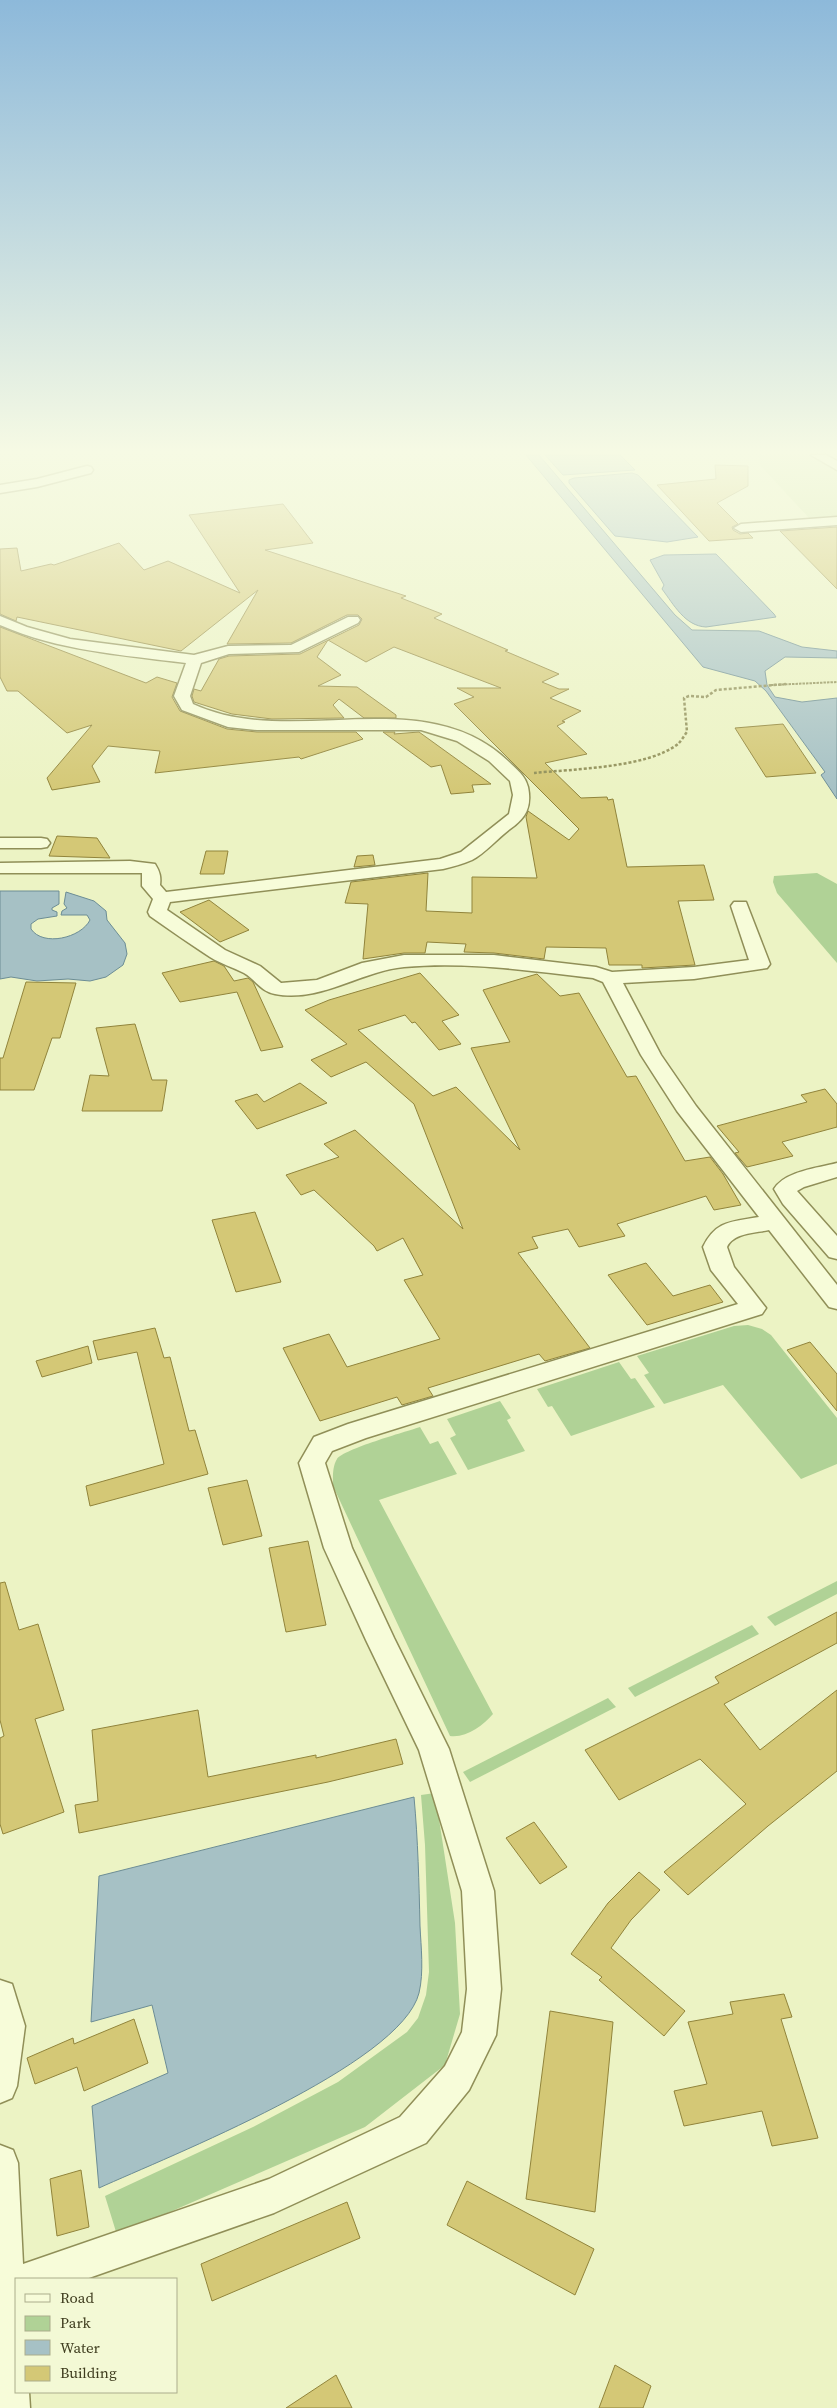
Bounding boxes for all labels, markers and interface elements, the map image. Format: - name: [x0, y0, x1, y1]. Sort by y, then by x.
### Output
- legend: [15, 2278, 178, 2393]
- text: Road: [60, 2287, 94, 2308]
- text: Park: [60, 2312, 92, 2333]
- text: Water: [60, 2337, 101, 2358]
- text: Building: [60, 2362, 117, 2383]

